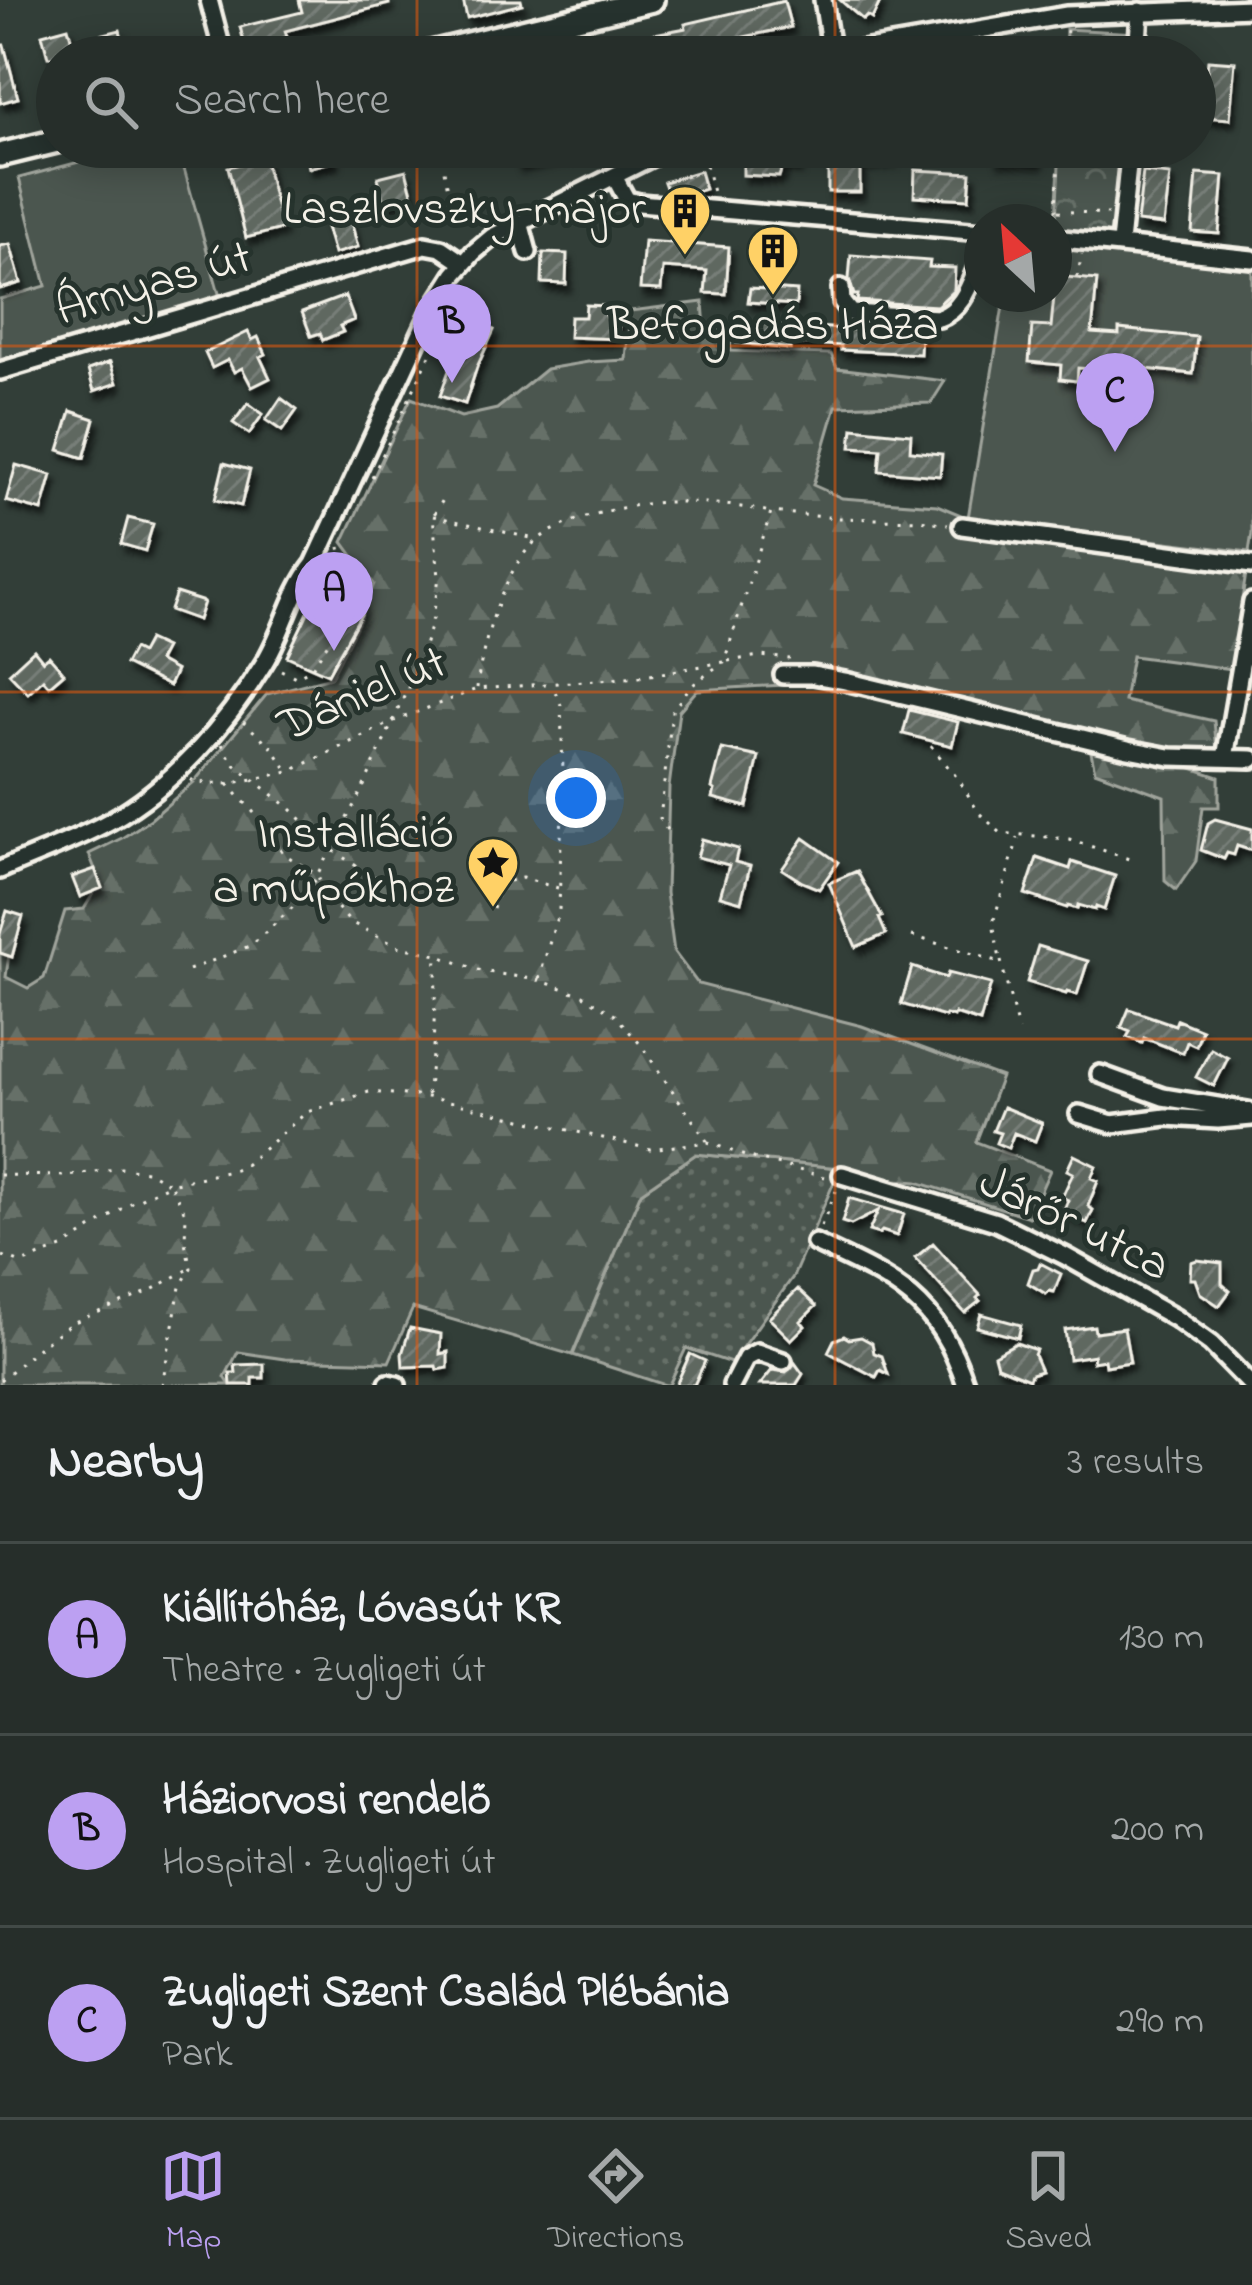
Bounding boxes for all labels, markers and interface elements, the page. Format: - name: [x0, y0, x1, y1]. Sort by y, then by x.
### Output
- search box: [36, 36, 1216, 168]
- icon: search: [78, 69, 144, 135]
- text: Search here: [174, 69, 390, 135]
- place label: Laszlovszky-major: [283, 176, 646, 246]
- building icon: Laszlovszky-major: [657, 183, 713, 257]
- north arrow: [964, 204, 1072, 312]
- building icon: Befogadás Háza: [745, 223, 801, 297]
- street label: Árnyas út: [48, 224, 260, 346]
- pin: B: [413, 284, 491, 383]
- place label: Befogadás Háza: [606, 292, 939, 363]
- pin: C: [1076, 353, 1154, 452]
- pin: A: [295, 552, 373, 651]
- street label: Dániel út: [267, 629, 458, 763]
- your location: [546, 768, 606, 828]
- place label: Installáció a műpókhoz: [213, 800, 455, 925]
- place icon: Installáció a műpókhoz: [465, 835, 521, 909]
- street label: Járőr utca: [966, 1149, 1182, 1301]
- text: Nearby: [48, 1426, 204, 1501]
- text: 3 results: [1067, 1435, 1204, 1492]
- text: Kiállítóház, Lóvasút KR: [162, 1577, 560, 1643]
- text: A: [75, 1610, 99, 1667]
- text: 130 m: [1119, 1610, 1204, 1667]
- text: Theatre · Zugligeti út: [162, 1643, 486, 1700]
- text: Háziorvosi rendelő: [162, 1769, 491, 1835]
- text: B: [74, 1802, 100, 1859]
- text: 200 m: [1111, 1802, 1204, 1859]
- text: Hospital · Zugligeti út: [162, 1835, 496, 1892]
- text: Zugligeti Szent Család Plébánia: [162, 1961, 730, 2027]
- text: C: [76, 1994, 98, 2051]
- text: 290 m: [1116, 1994, 1204, 2051]
- text: Park: [162, 2027, 232, 2084]
- tab: Map: [160, 2143, 226, 2263]
- tab: Directions: [547, 2143, 685, 2263]
- tab: Saved: [1005, 2143, 1092, 2263]

